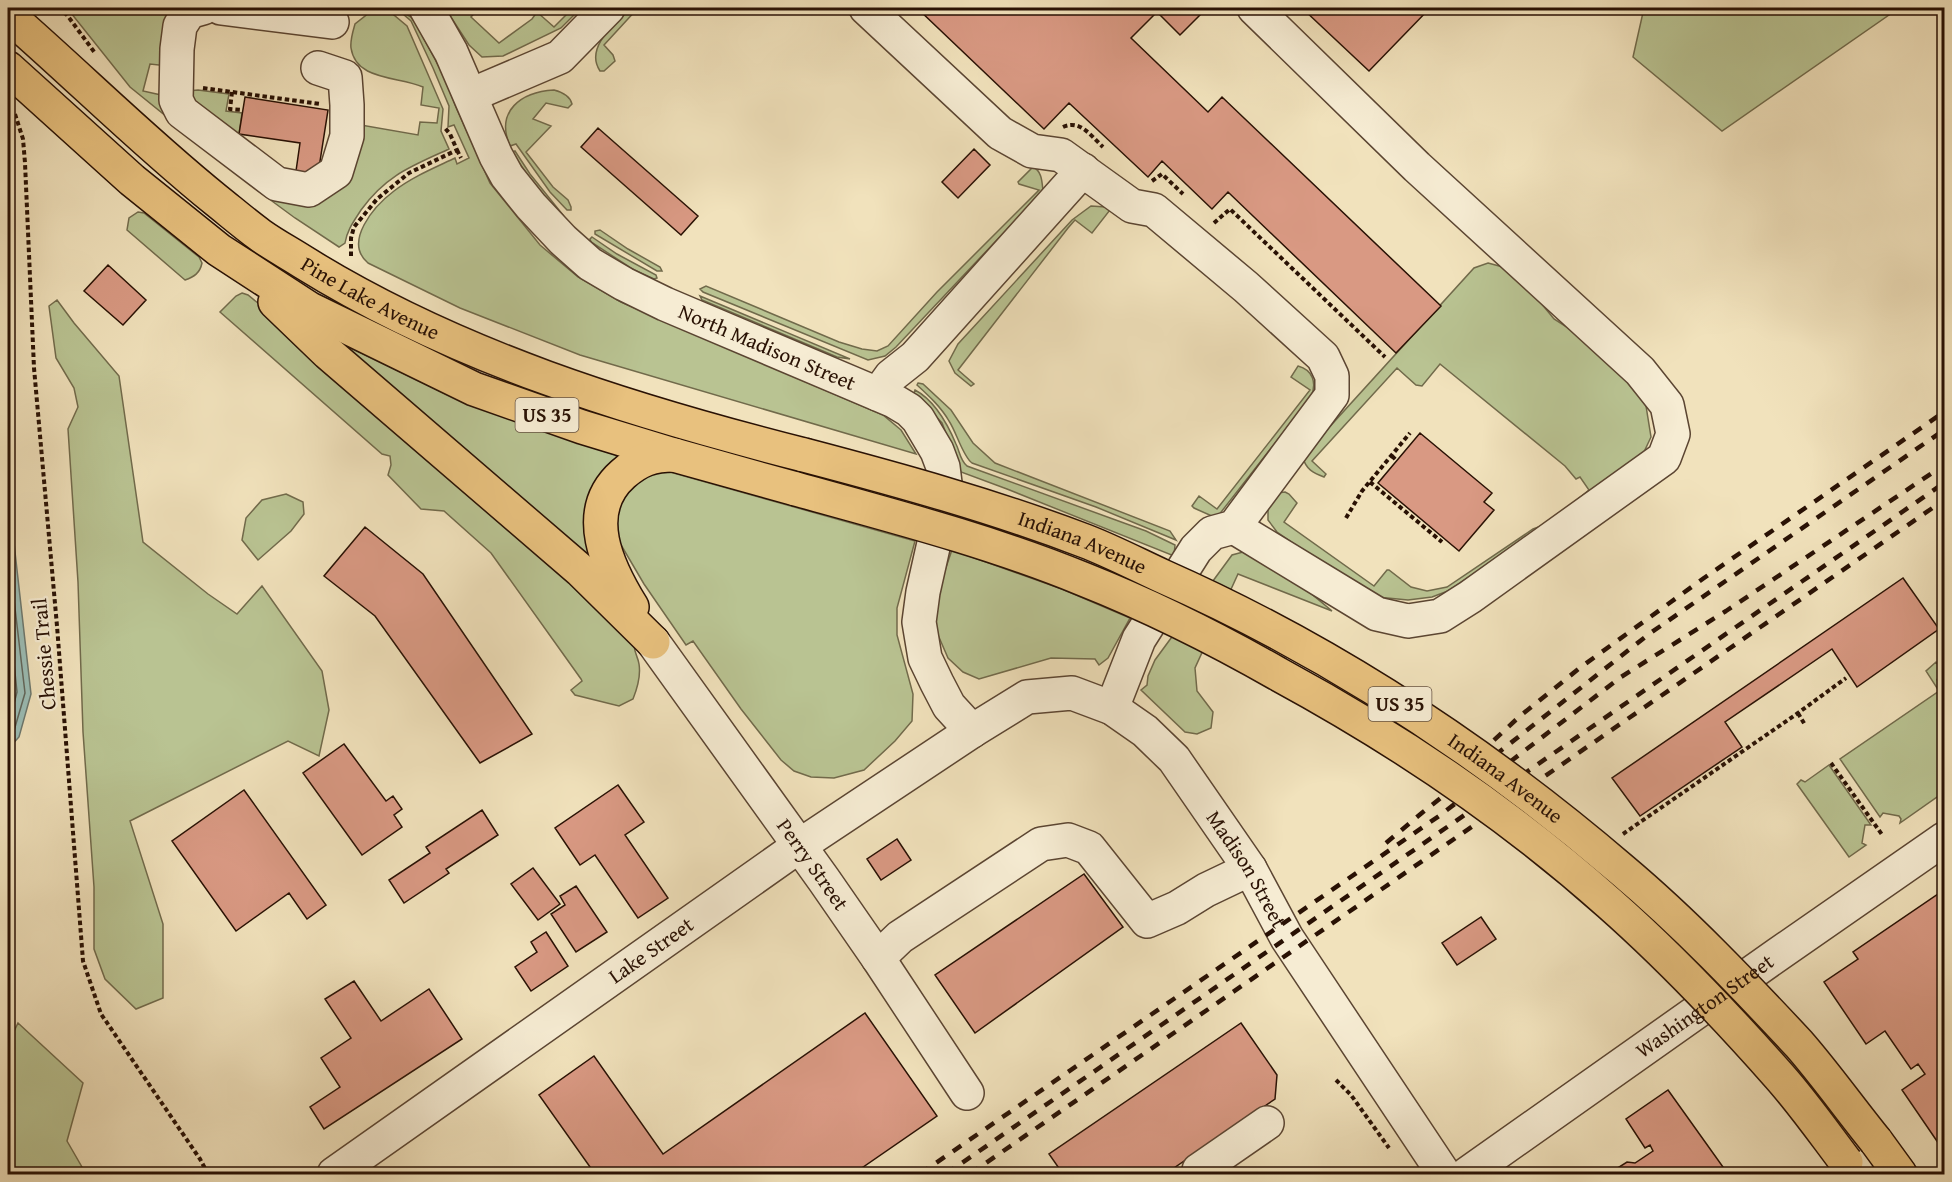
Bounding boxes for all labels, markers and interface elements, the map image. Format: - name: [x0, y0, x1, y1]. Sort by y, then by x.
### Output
- street label: Pine Lake Avenue: [295, 248, 445, 347]
- street label: North Madison Street: [674, 296, 861, 398]
- road number: US 35: [516, 398, 578, 432]
- street label: Indiana Avenue: [1014, 502, 1152, 582]
- street label: Chessie Trail: [23, 597, 64, 711]
- road number: US 35: [1368, 687, 1432, 721]
- street label: Indiana Avenue: [1442, 725, 1570, 831]
- street label: Madison Street: [1199, 804, 1295, 934]
- street label: Perry Street: [770, 812, 857, 917]
- street label: Lake Street: [602, 909, 700, 991]
- street label: Washington Street: [1629, 946, 1780, 1065]

